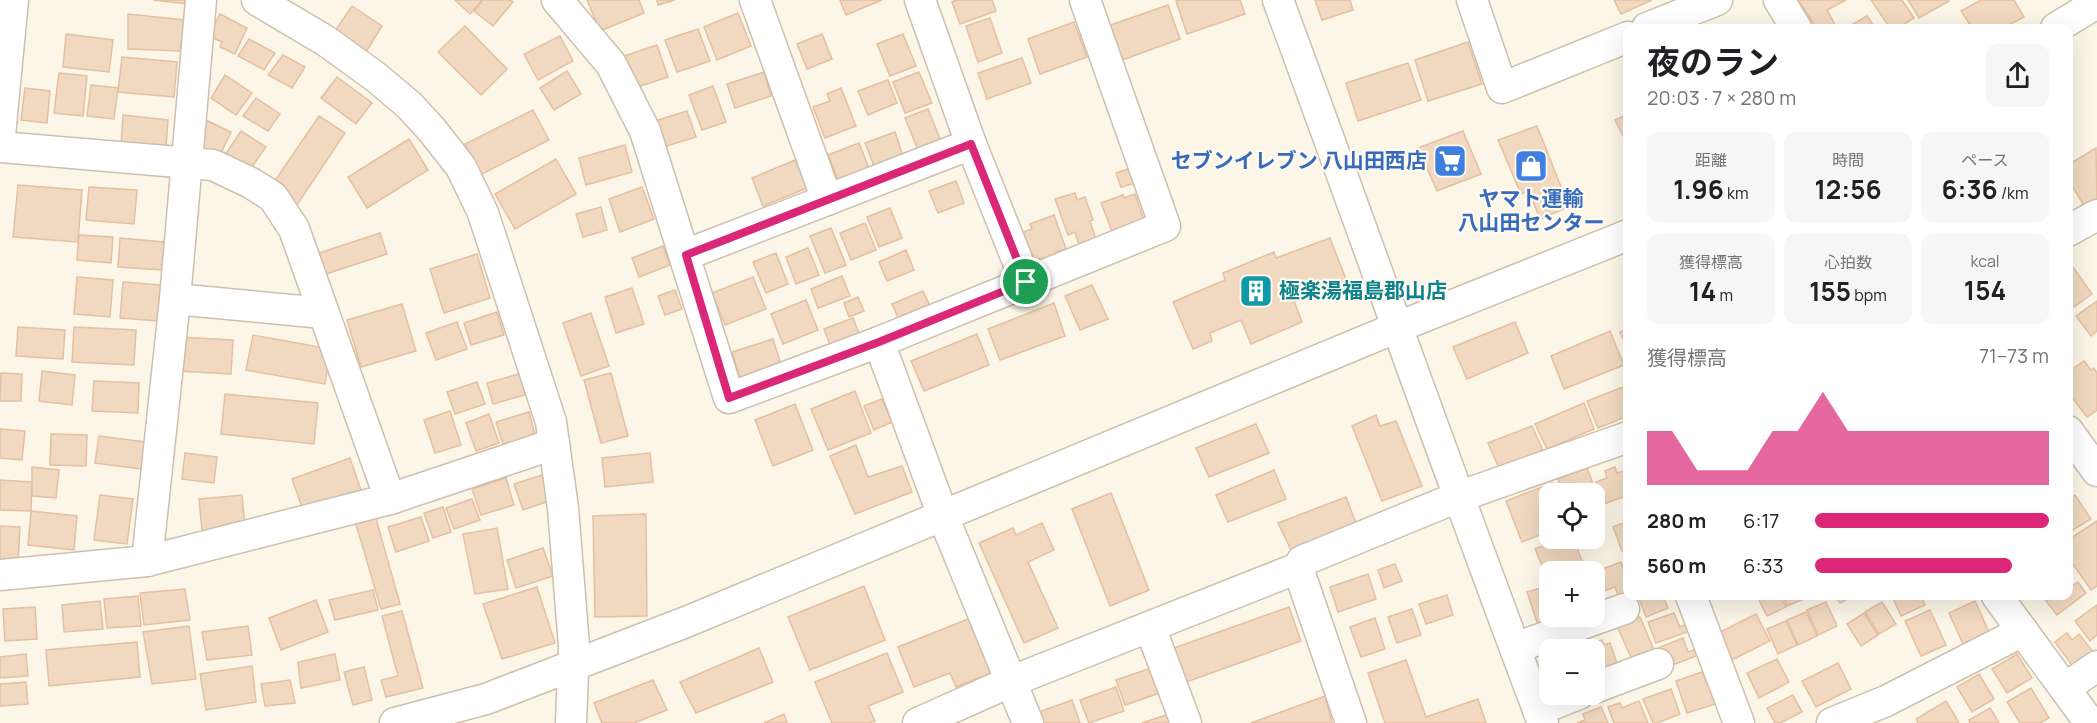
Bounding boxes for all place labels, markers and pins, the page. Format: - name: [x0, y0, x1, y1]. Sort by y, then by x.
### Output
- supermarket icon: セブンイレブン 八山田西店: [1432, 143, 1468, 179]
- place label: セブンイレブン 八山田西店: [1171, 146, 1427, 174]
- shop icon: ヤマト運輸 八山田センター: [1513, 148, 1549, 184]
- place label: ヤマト運輸 八山田センター: [1458, 184, 1605, 236]
- pin: [1000, 256, 1051, 307]
- building icon: 極楽湯福島郡山店: [1238, 273, 1274, 309]
- place label: 極楽湯福島郡山店: [1279, 276, 1447, 304]

